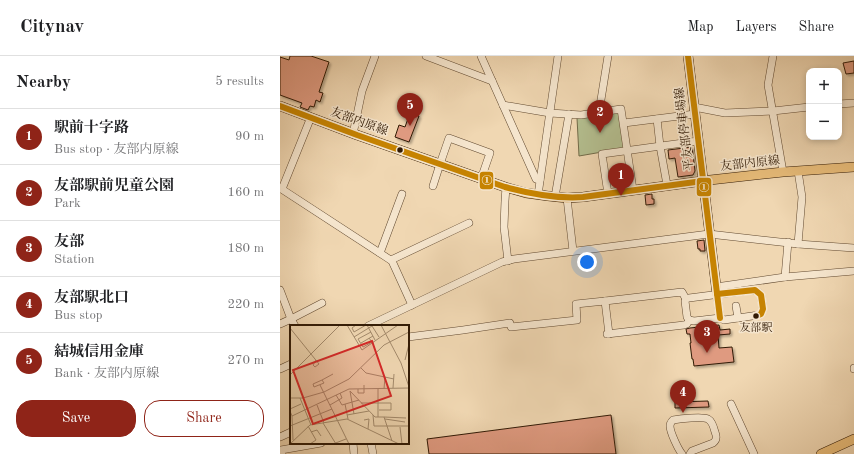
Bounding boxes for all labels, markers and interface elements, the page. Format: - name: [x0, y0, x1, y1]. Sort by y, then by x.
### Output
- text: Citynav: [20, 18, 84, 37]
- text: Map: [688, 20, 714, 34]
- text: Layers: [736, 20, 777, 34]
- text: Share: [799, 20, 834, 34]
- map controls: [806, 68, 842, 140]
- button: +: [806, 68, 842, 104]
- text: Nearby: [16, 74, 71, 91]
- text: 5 results: [215, 75, 264, 88]
- street label: 平友部停車場線: [672, 87, 696, 172]
- pin: 5: [397, 93, 423, 126]
- pin: 2: [587, 100, 613, 133]
- street label: 友部内原線: [329, 104, 390, 138]
- button: −: [806, 104, 842, 140]
- text: 駅前十字路: [54, 121, 129, 136]
- text: 1: [25, 130, 33, 143]
- text: 90 m: [235, 130, 264, 143]
- text: Bus stop · 友部内原線: [54, 143, 179, 156]
- unlabelled marker: [395, 145, 405, 155]
- street label: 友部内原線: [719, 153, 780, 173]
- pin: 1: [608, 163, 634, 196]
- line badge: ①: [479, 171, 494, 190]
- text: ①: [482, 175, 493, 187]
- line badge: ①: [696, 177, 712, 197]
- text: 友部駅前児童公園: [54, 179, 174, 194]
- text: ①: [699, 182, 710, 194]
- text: 2: [25, 186, 33, 199]
- text: 160 m: [227, 186, 264, 199]
- text: Park: [54, 197, 81, 210]
- text: 友部: [54, 235, 84, 250]
- text: 3: [25, 242, 33, 255]
- text: 180 m: [227, 242, 264, 255]
- your location: [577, 252, 597, 272]
- text: Station: [54, 253, 95, 266]
- text: 友部駅北口: [54, 291, 129, 306]
- text: 4: [25, 298, 33, 311]
- text: 220 m: [227, 298, 264, 311]
- text: Bus stop: [54, 309, 103, 322]
- marker: 友部駅: [751, 311, 761, 321]
- pin: 3: [694, 320, 720, 353]
- place label: 友部駅: [740, 321, 773, 334]
- inset map: [290, 325, 409, 444]
- text: 結城信用金庫: [54, 345, 144, 360]
- text: 5: [25, 354, 33, 367]
- text: 270 m: [227, 354, 264, 367]
- text: Bank · 友部内原線: [54, 367, 159, 380]
- pin: 4: [670, 380, 696, 413]
- button: Save: [16, 400, 136, 437]
- button: Share: [144, 400, 264, 437]

